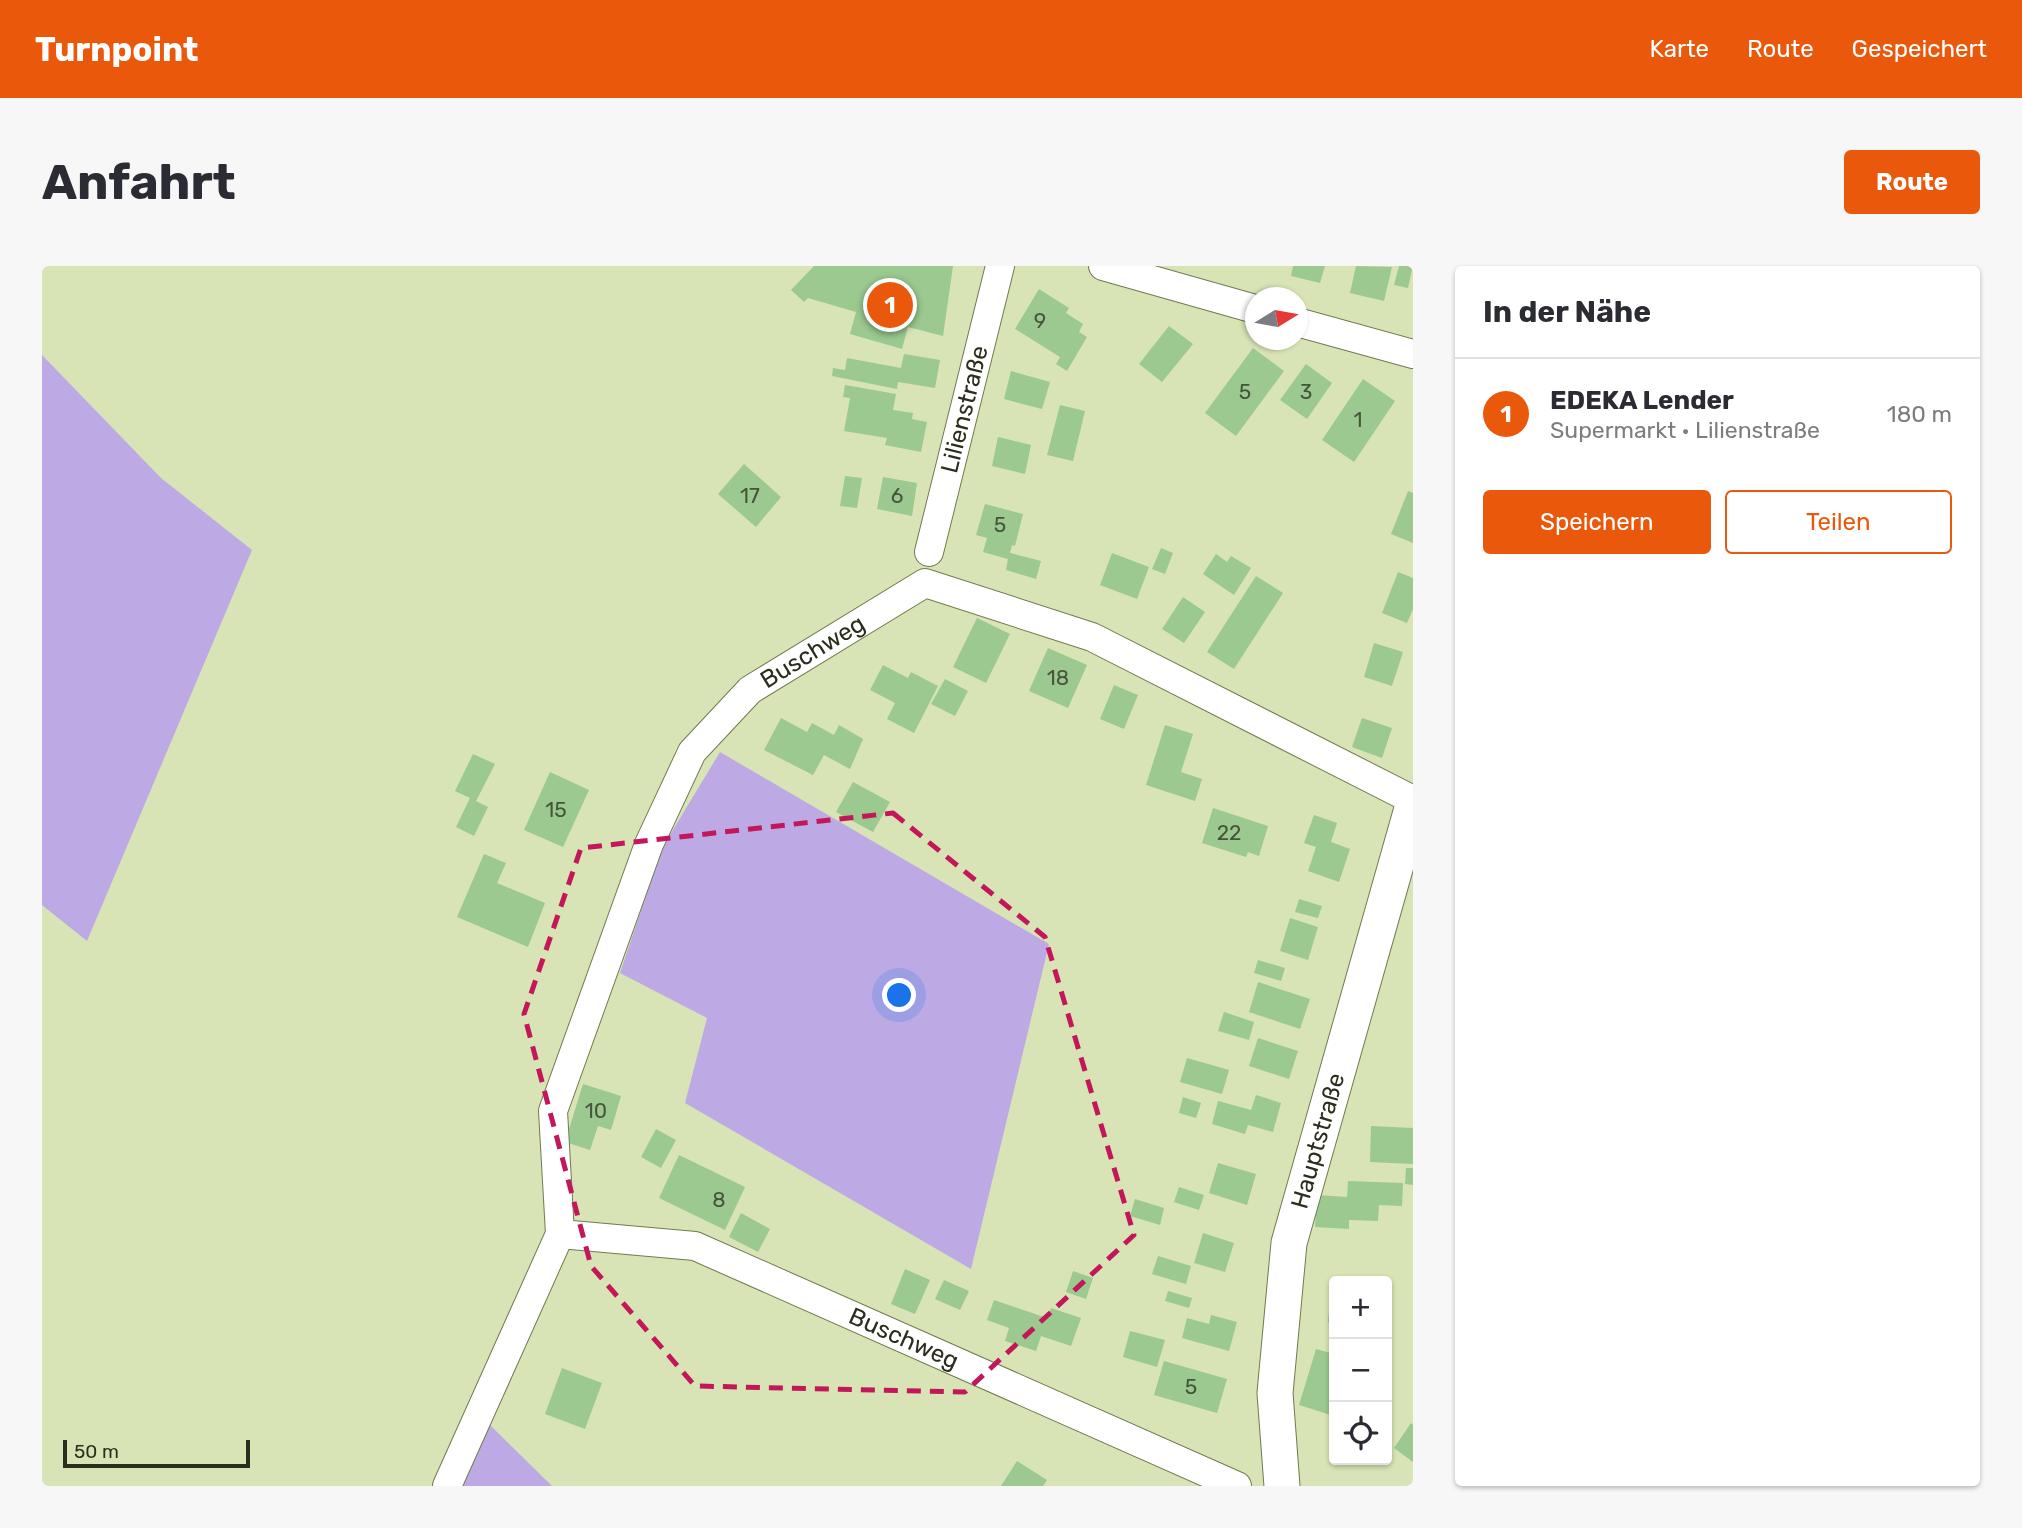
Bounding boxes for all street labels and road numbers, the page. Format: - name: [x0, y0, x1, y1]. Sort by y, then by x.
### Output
- street label: Lilienstraße: [935, 343, 994, 476]
- street label: Buschweg: [755, 609, 870, 694]
- street label: Hauptstraße: [1285, 1070, 1350, 1212]
- street label: Buschweg: [845, 1302, 963, 1375]

